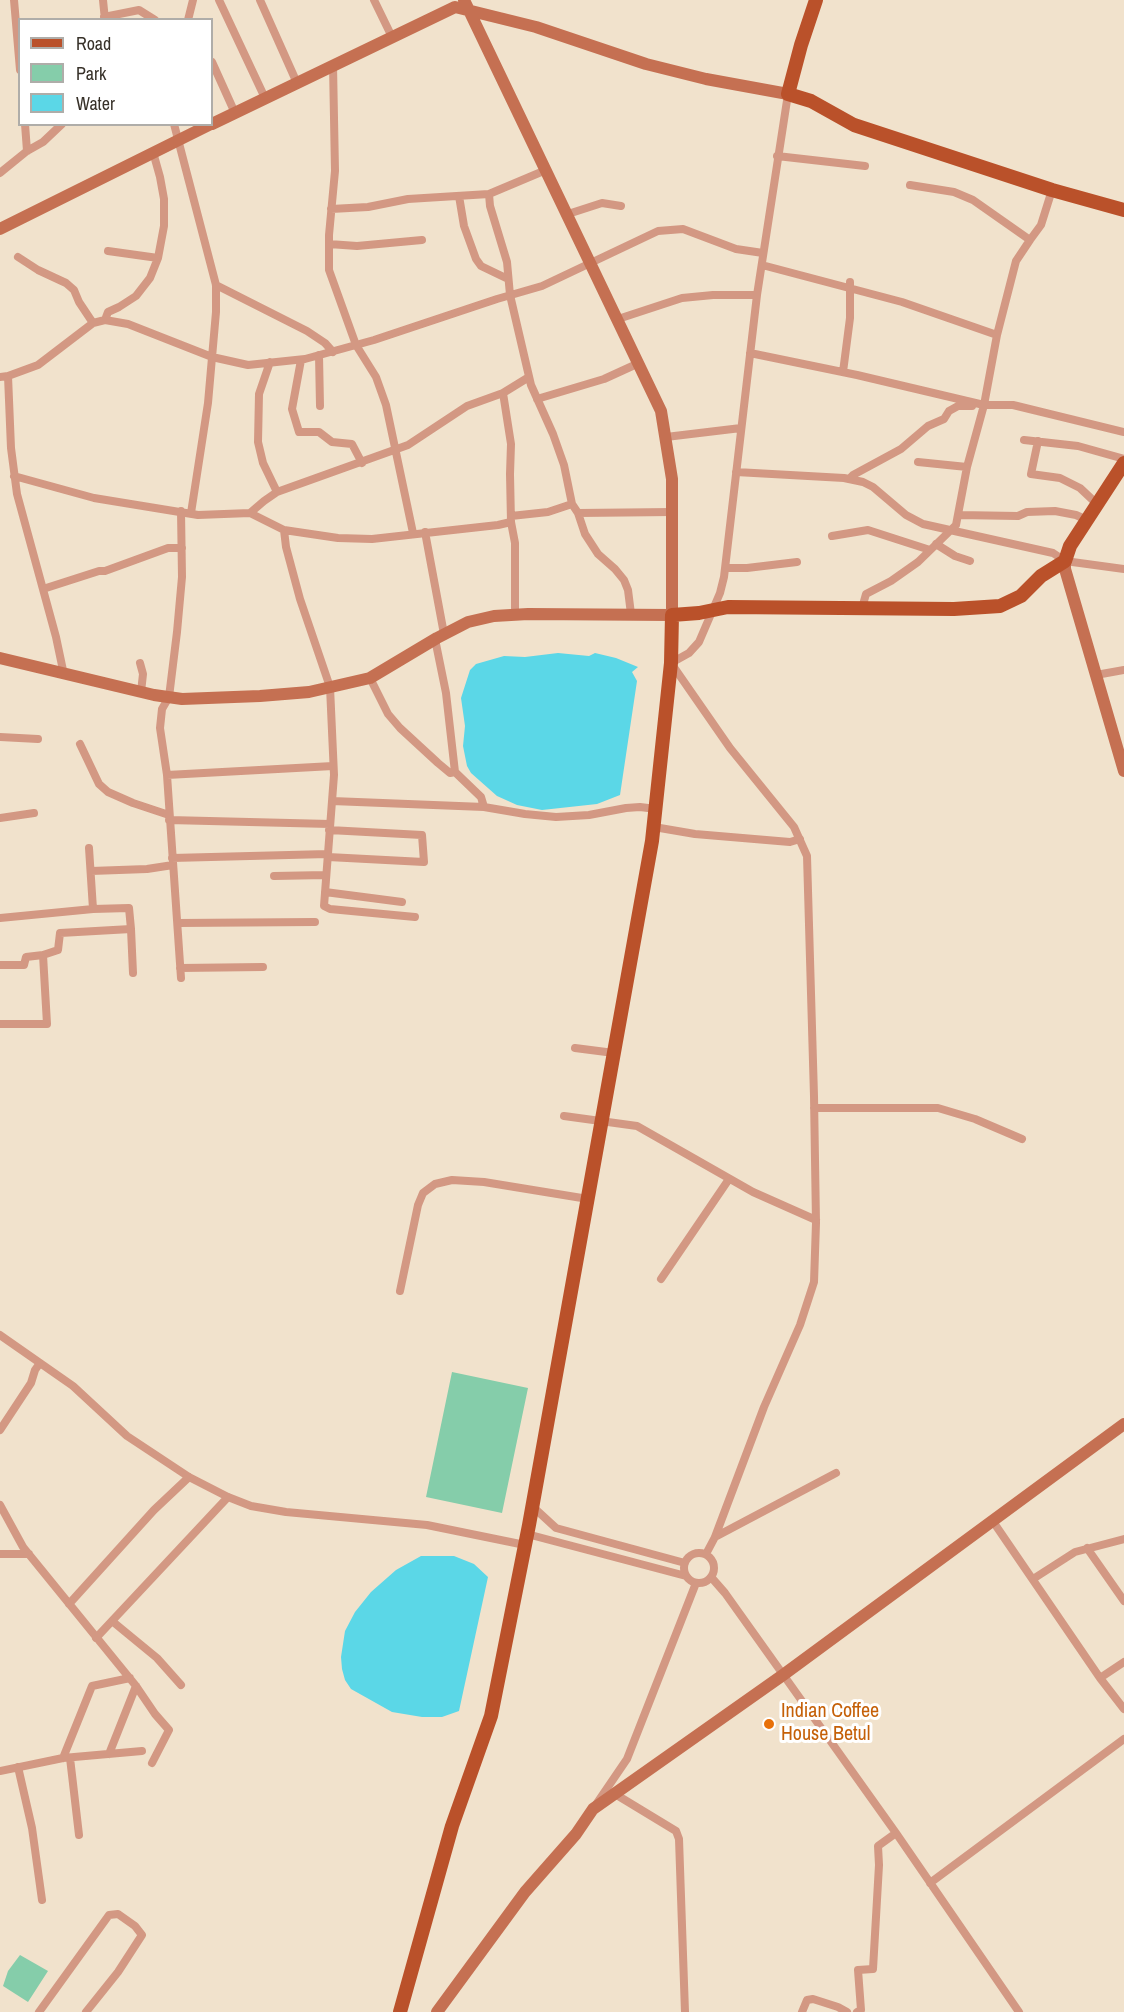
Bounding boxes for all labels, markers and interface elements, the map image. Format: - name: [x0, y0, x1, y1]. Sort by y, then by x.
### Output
- legend: [18, 18, 213, 126]
- text: Road: [76, 31, 111, 56]
- text: Park: [76, 61, 106, 86]
- text: Water: [76, 91, 115, 116]
- place label: Indian Coffee House Betul: [781, 1700, 879, 1747]
- marker: Indian Coffee House Betul: [762, 1717, 776, 1731]

